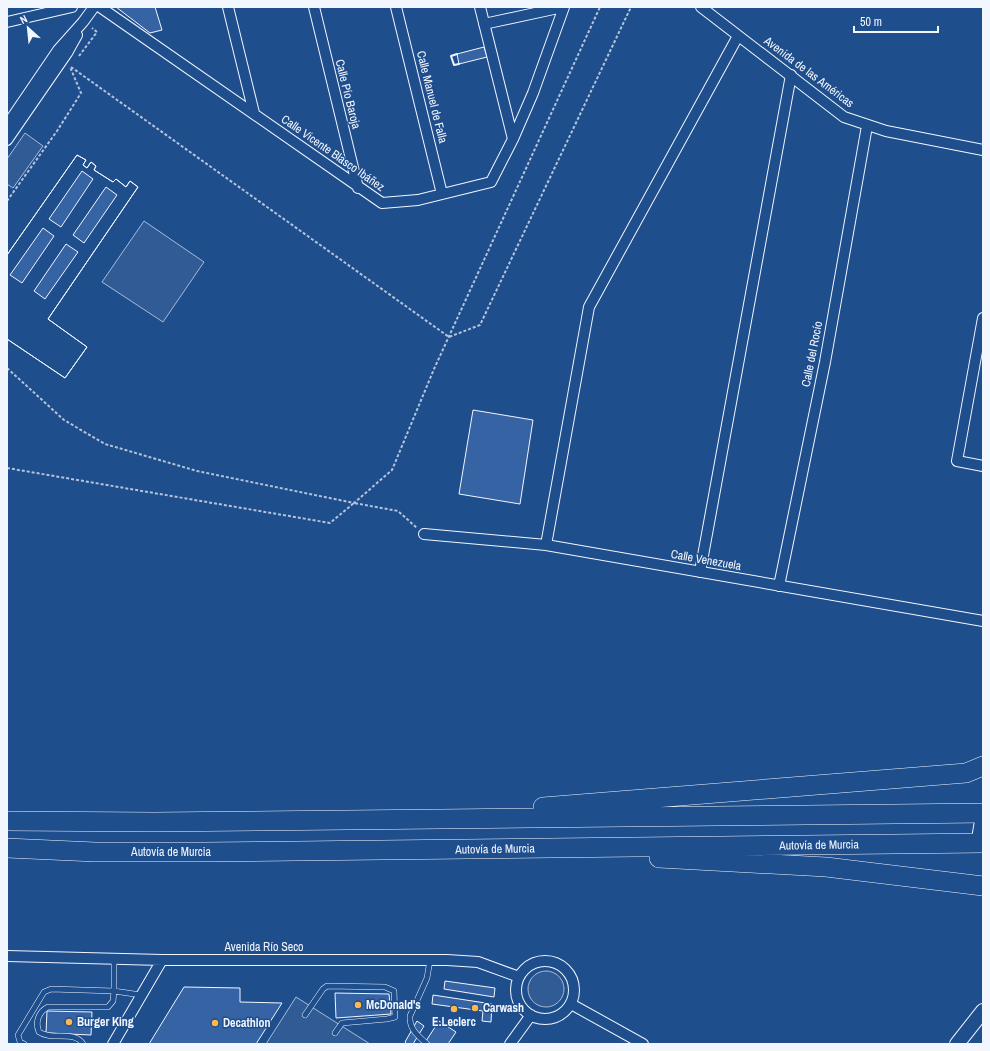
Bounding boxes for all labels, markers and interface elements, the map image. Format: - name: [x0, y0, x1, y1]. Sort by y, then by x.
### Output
- north arrow: [8, 8, 48, 48]
- scale bar: [854, 8, 938, 34]
- text: N: [17, 11, 30, 27]
- text: 50 m: [860, 14, 882, 30]
- street label: Avenida de las Américas: [760, 32, 857, 111]
- street label: Calle Manuel de Falla: [413, 49, 451, 145]
- street label: Calle Pío Baroja: [332, 58, 364, 131]
- street label: Calle Vicente Blasco Ibáñez: [278, 111, 388, 195]
- street label: Calle del Rocío: [798, 320, 826, 388]
- street label: Calle Venezuela: [670, 546, 743, 574]
- street label: Autovía de Murcia: [778, 836, 860, 854]
- street label: Autovía de Murcia: [454, 840, 536, 858]
- street label: Autovía de Murcia: [130, 844, 211, 860]
- street label: Avenida Río Seco: [223, 939, 304, 955]
- place label: McDonald's: [366, 997, 421, 1013]
- marker: McDonald's: [353, 1000, 363, 1010]
- place label: Carwash: [483, 1000, 524, 1016]
- marker: Carwash: [470, 1003, 480, 1013]
- marker: E.Leclerc: [449, 1004, 459, 1014]
- place label: Burger King: [77, 1014, 134, 1030]
- place label: E.Leclerc: [432, 1014, 476, 1030]
- place label: Decathlon: [223, 1015, 271, 1031]
- marker: Burger King: [64, 1017, 74, 1027]
- marker: Decathlon: [210, 1018, 220, 1028]

